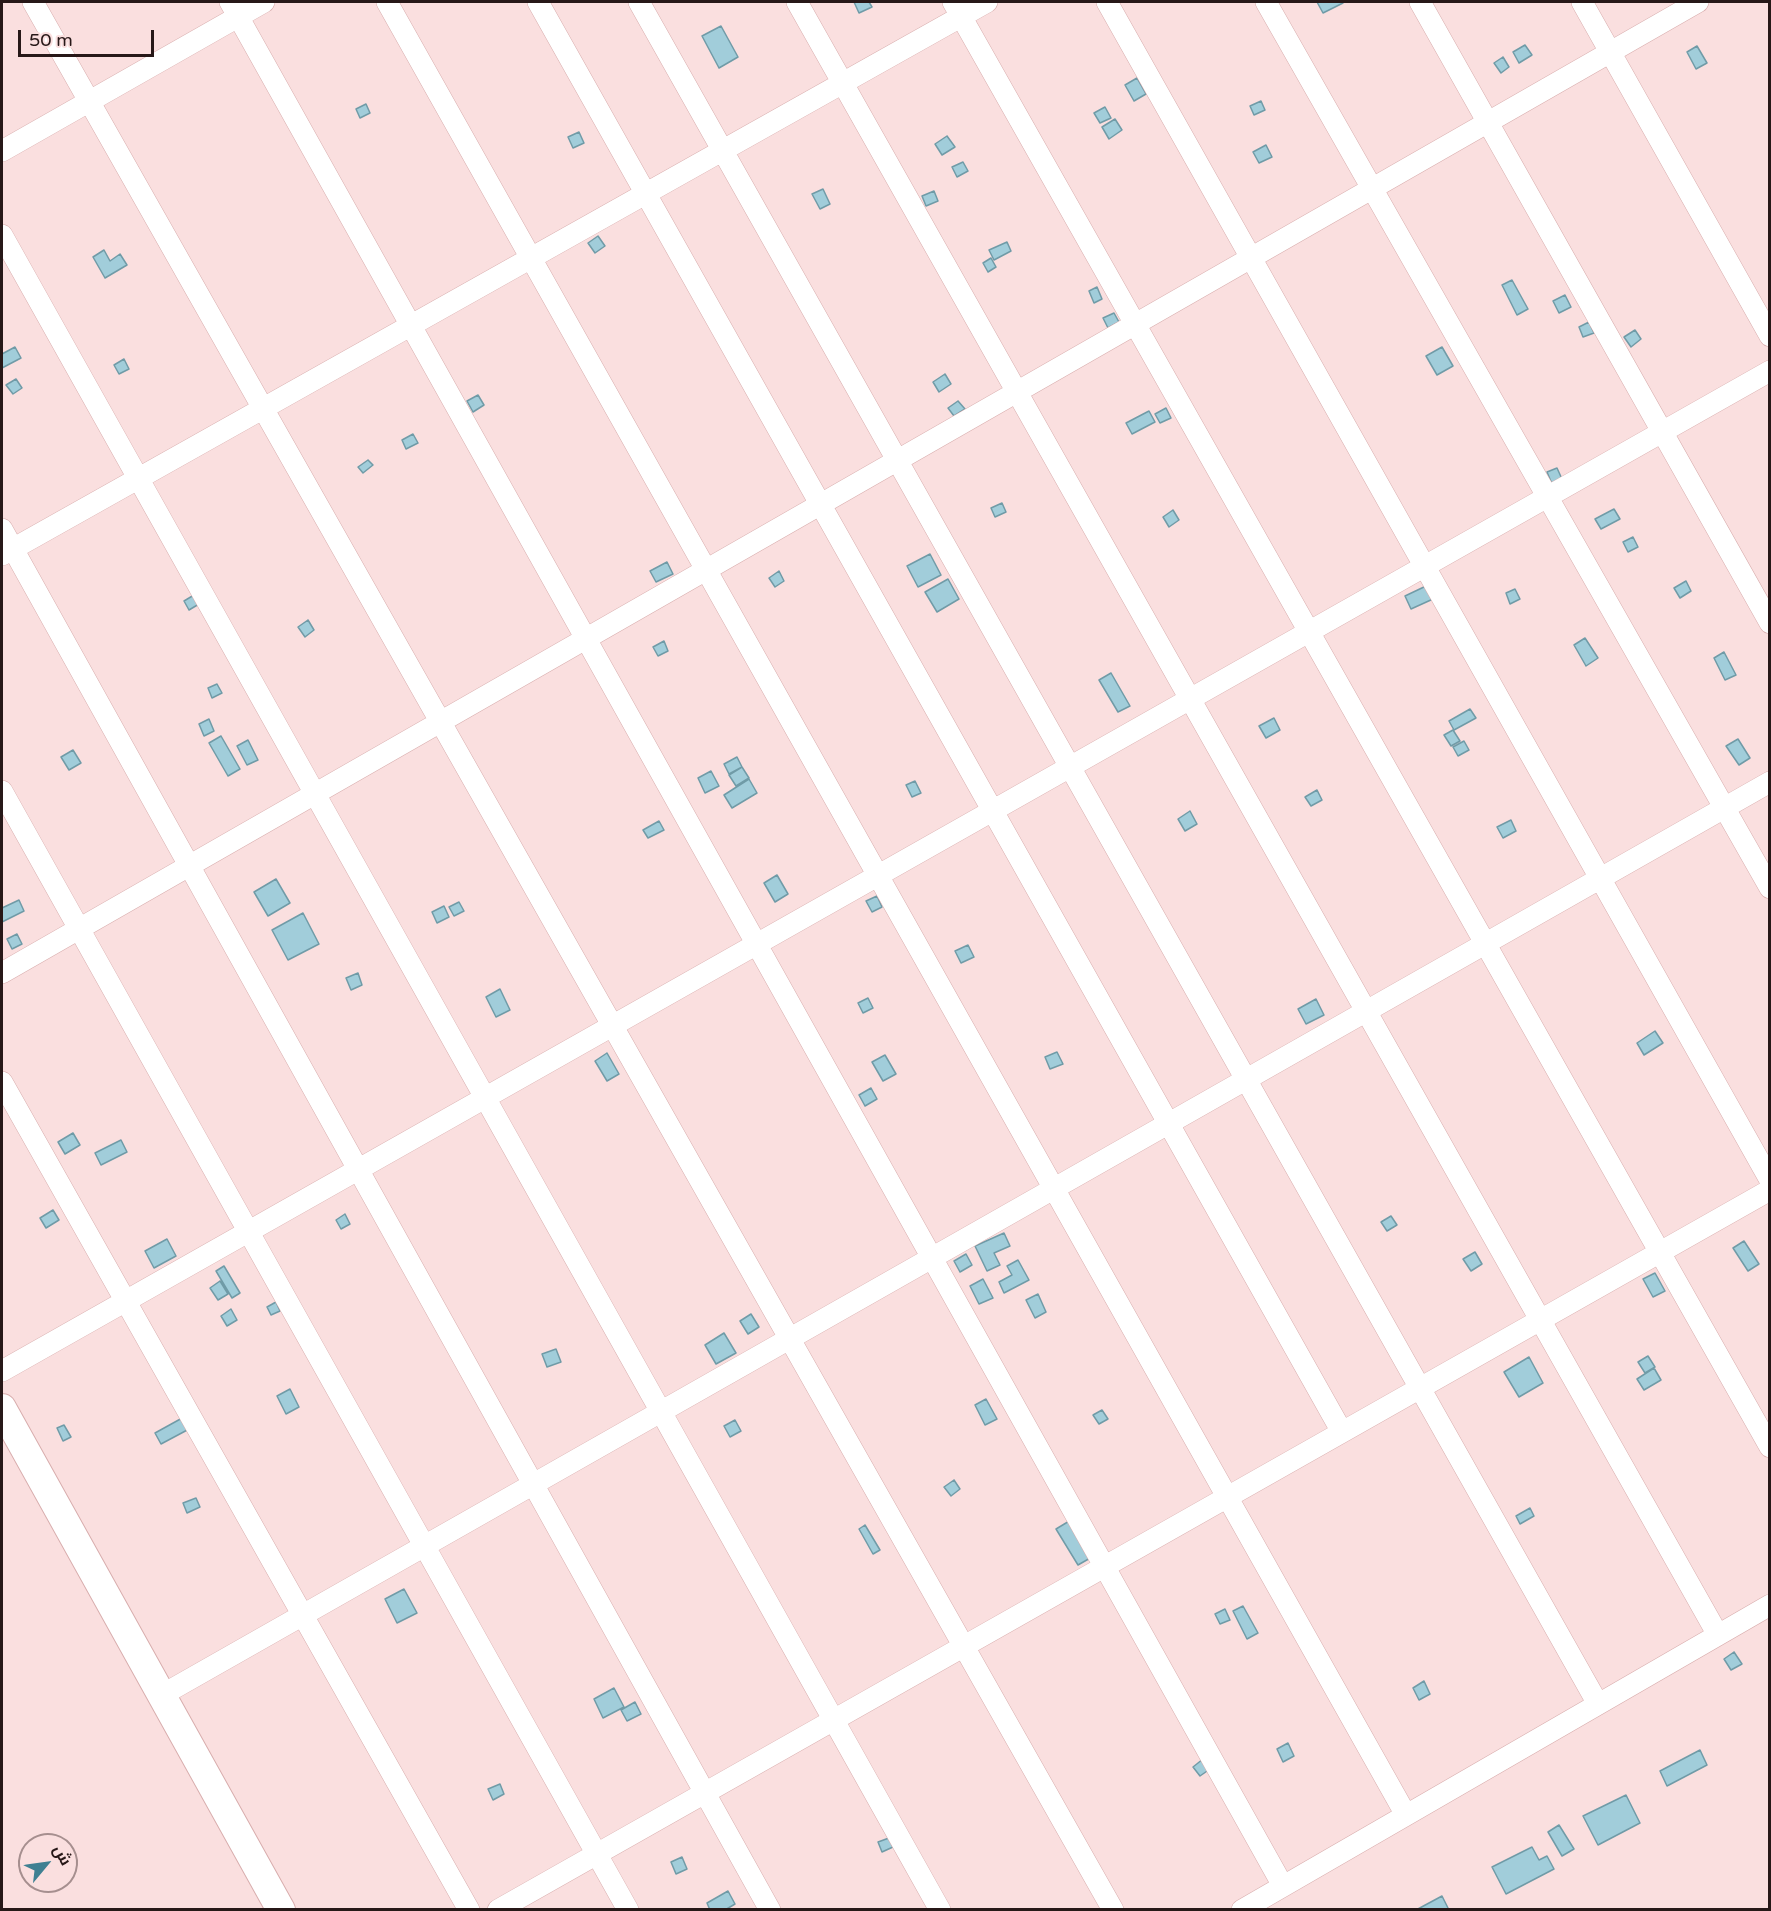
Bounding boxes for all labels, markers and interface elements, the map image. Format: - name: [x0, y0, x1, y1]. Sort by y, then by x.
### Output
- scale bar: [21, 18, 158, 56]
- text: 50 m: [29, 29, 73, 51]
- north arrow: [18, 1833, 78, 1893]
- text: ش: [48, 1841, 76, 1869]

